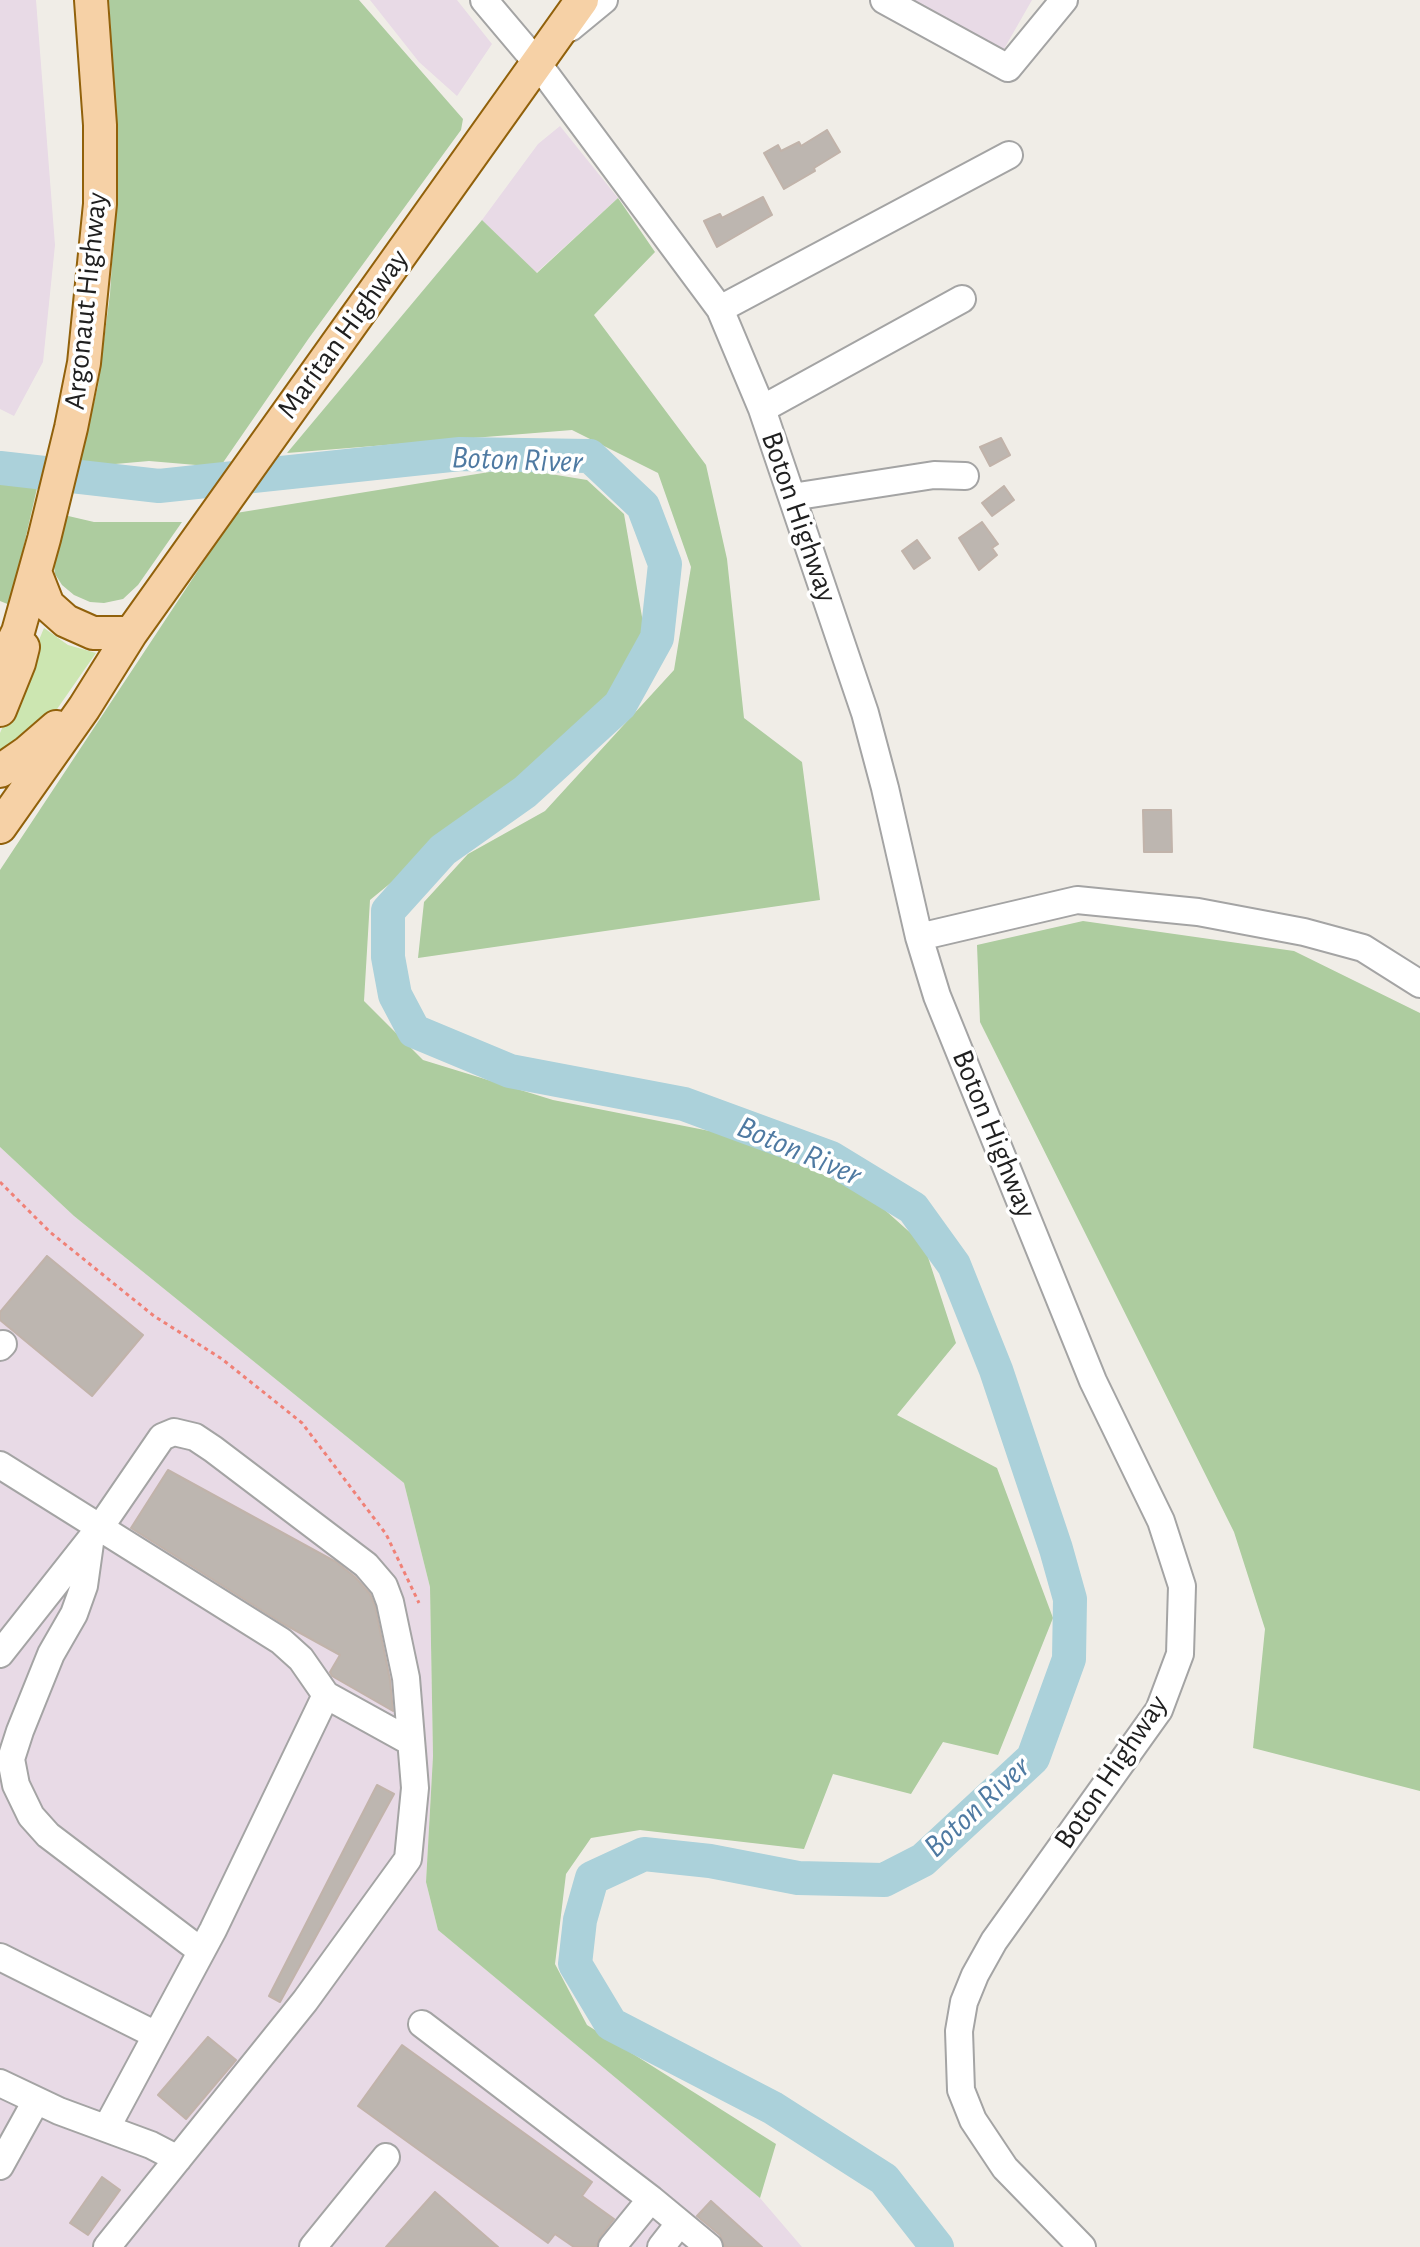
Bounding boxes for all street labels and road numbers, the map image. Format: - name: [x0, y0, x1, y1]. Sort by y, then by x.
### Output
- street label: Argonaut Highway: [57, 191, 115, 411]
- street label: Maritan Highway: [269, 242, 417, 426]
- street label: Boton Highway: [753, 427, 845, 607]
- street label: Boton Highway: [944, 1045, 1044, 1223]
- street label: Boton Highway: [1046, 1688, 1176, 1856]

